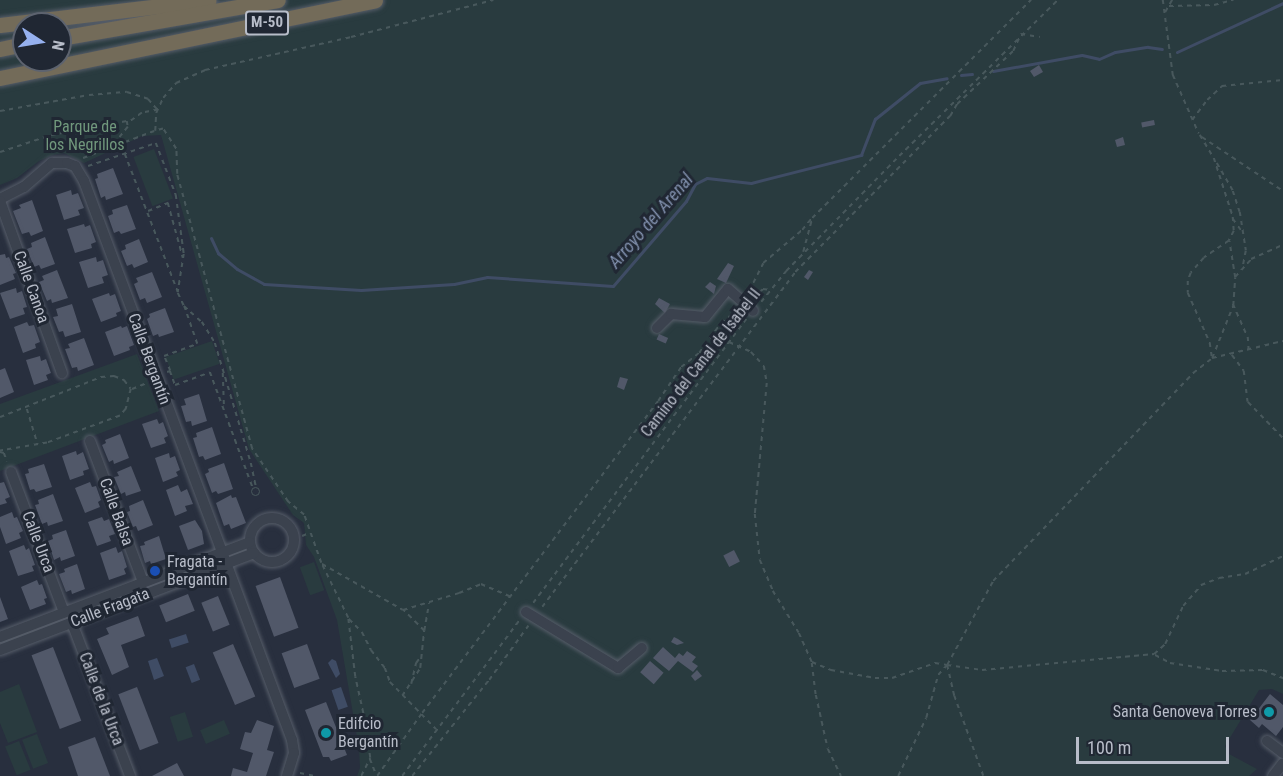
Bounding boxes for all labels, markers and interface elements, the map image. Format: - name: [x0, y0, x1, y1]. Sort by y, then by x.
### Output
- road number: M-50: [244, 11, 290, 35]
- north arrow: [12, 12, 72, 72]
- text: N: [48, 39, 68, 52]
- park label: Parque de los Negrillos: [45, 117, 125, 155]
- water label: Arroyo del Arenal: [604, 169, 698, 273]
- street label: Calle Canoa: [9, 248, 53, 326]
- street label: Camino del Canal de Isabel II: [637, 285, 765, 441]
- street label: Calle Bergantín: [124, 311, 174, 407]
- street label: Calle Balsa: [95, 476, 137, 548]
- street label: Calle Urca: [18, 509, 58, 575]
- place label: Fragata - Bergantín: [167, 552, 228, 590]
- marker: Fragata - Bergantín: [148, 564, 162, 578]
- street label: Calle Fragata: [68, 584, 152, 632]
- street label: Calle de la Urca: [74, 650, 128, 748]
- place label: Santa Genoveva Torres: [1112, 702, 1257, 722]
- marker: Santa Genoveva Torres: [1262, 705, 1276, 719]
- place label: Edifcio Bergantín: [338, 714, 399, 752]
- scale bar: [1079, 725, 1232, 763]
- marker: Edifcio Bergantín: [319, 726, 333, 740]
- text: 100 m: [1087, 737, 1131, 758]

